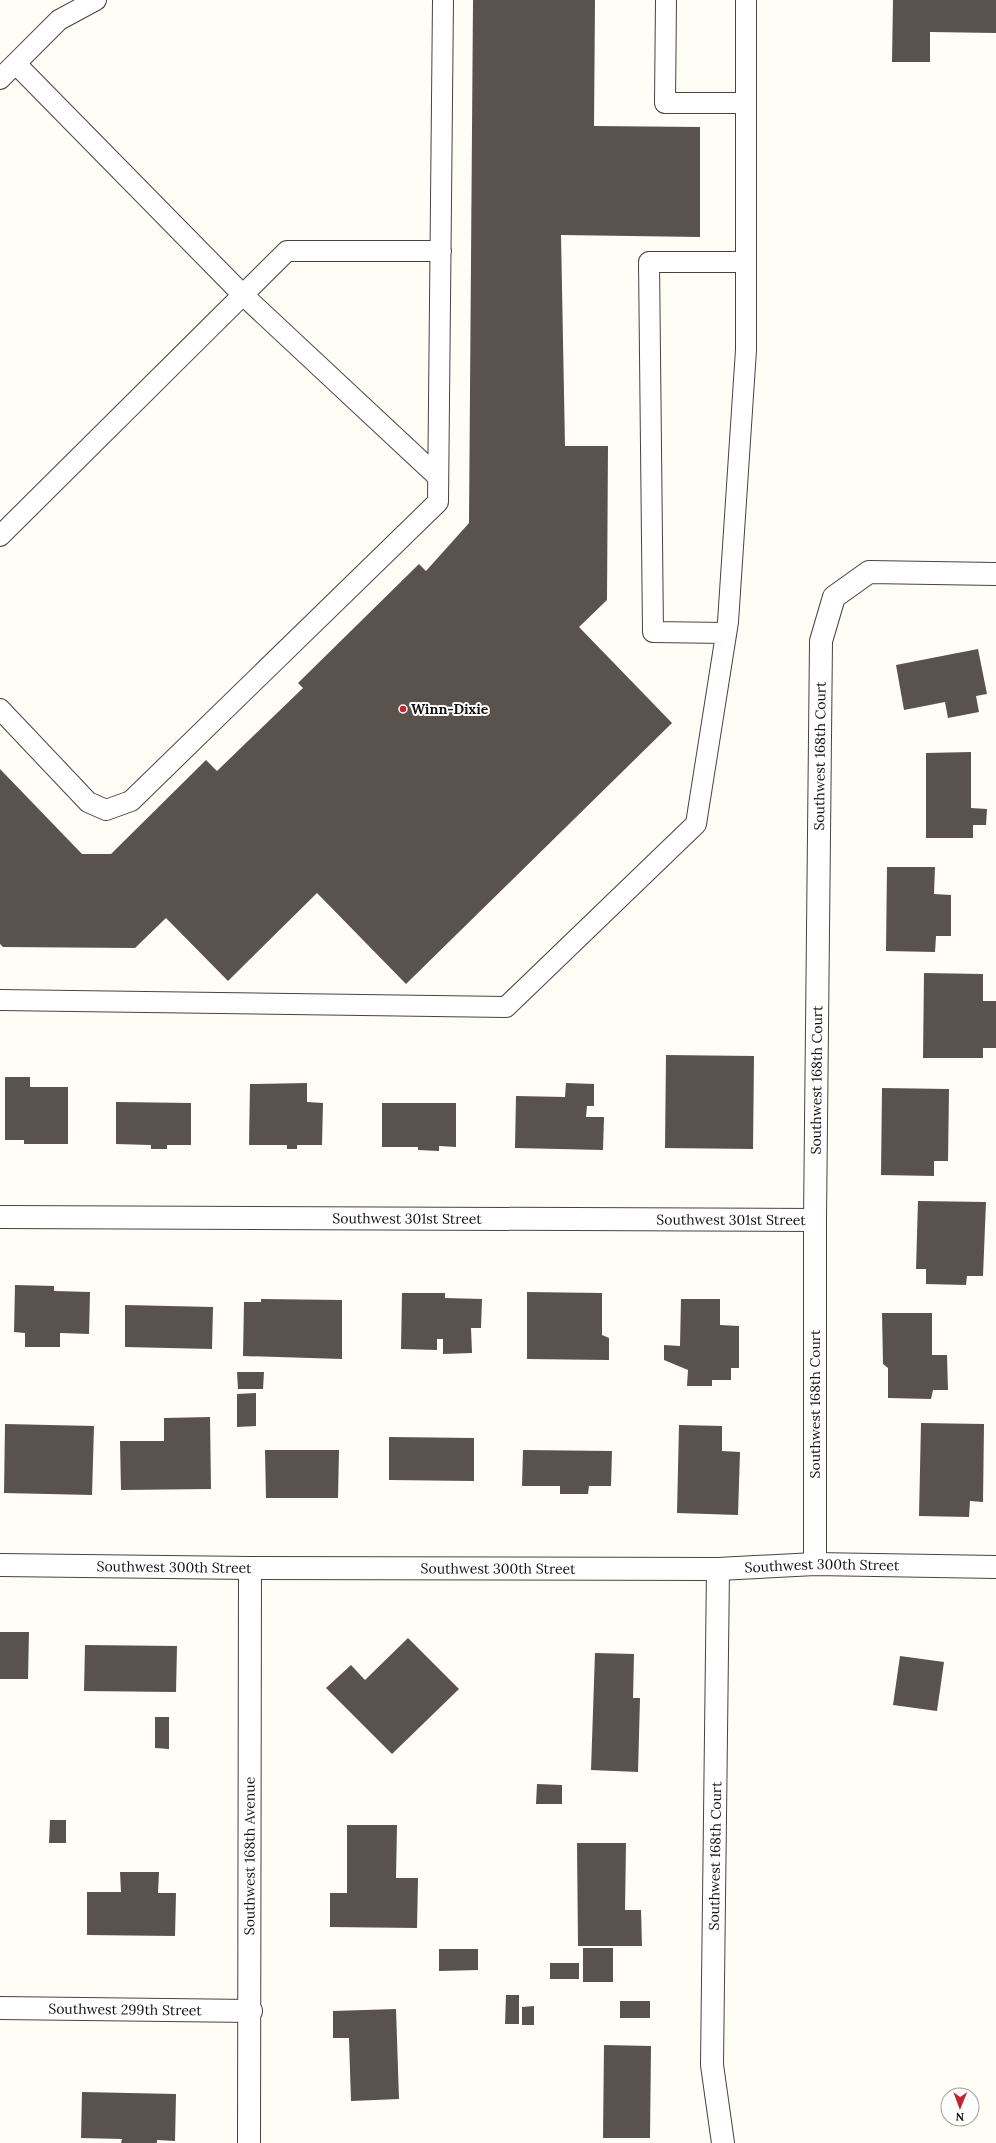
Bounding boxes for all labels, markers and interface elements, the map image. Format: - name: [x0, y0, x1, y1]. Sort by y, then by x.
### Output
- street label: Southwest 168th Court: [810, 681, 830, 831]
- place label: Winn-Dixie: [411, 700, 489, 718]
- marker: Winn-Dixie: [398, 704, 408, 714]
- street label: Southwest 168th Court: [807, 1005, 826, 1155]
- street label: Southwest 301st Street: [332, 1209, 482, 1228]
- street label: Southwest 301st Street: [656, 1210, 806, 1229]
- street label: Southwest 168th Court: [806, 1329, 824, 1478]
- street label: Southwest 300th Street: [744, 1555, 900, 1577]
- street label: Southwest 300th Street: [96, 1557, 252, 1577]
- street label: Southwest 300th Street: [420, 1559, 576, 1578]
- street label: Southwest 168th Avenue: [240, 1776, 259, 1935]
- street label: Southwest 168th Court: [705, 1781, 725, 1931]
- street label: Southwest 299th Street: [48, 2000, 202, 2019]
- north arrow: [940, 2087, 980, 2127]
- text: N: [955, 2110, 964, 2124]

